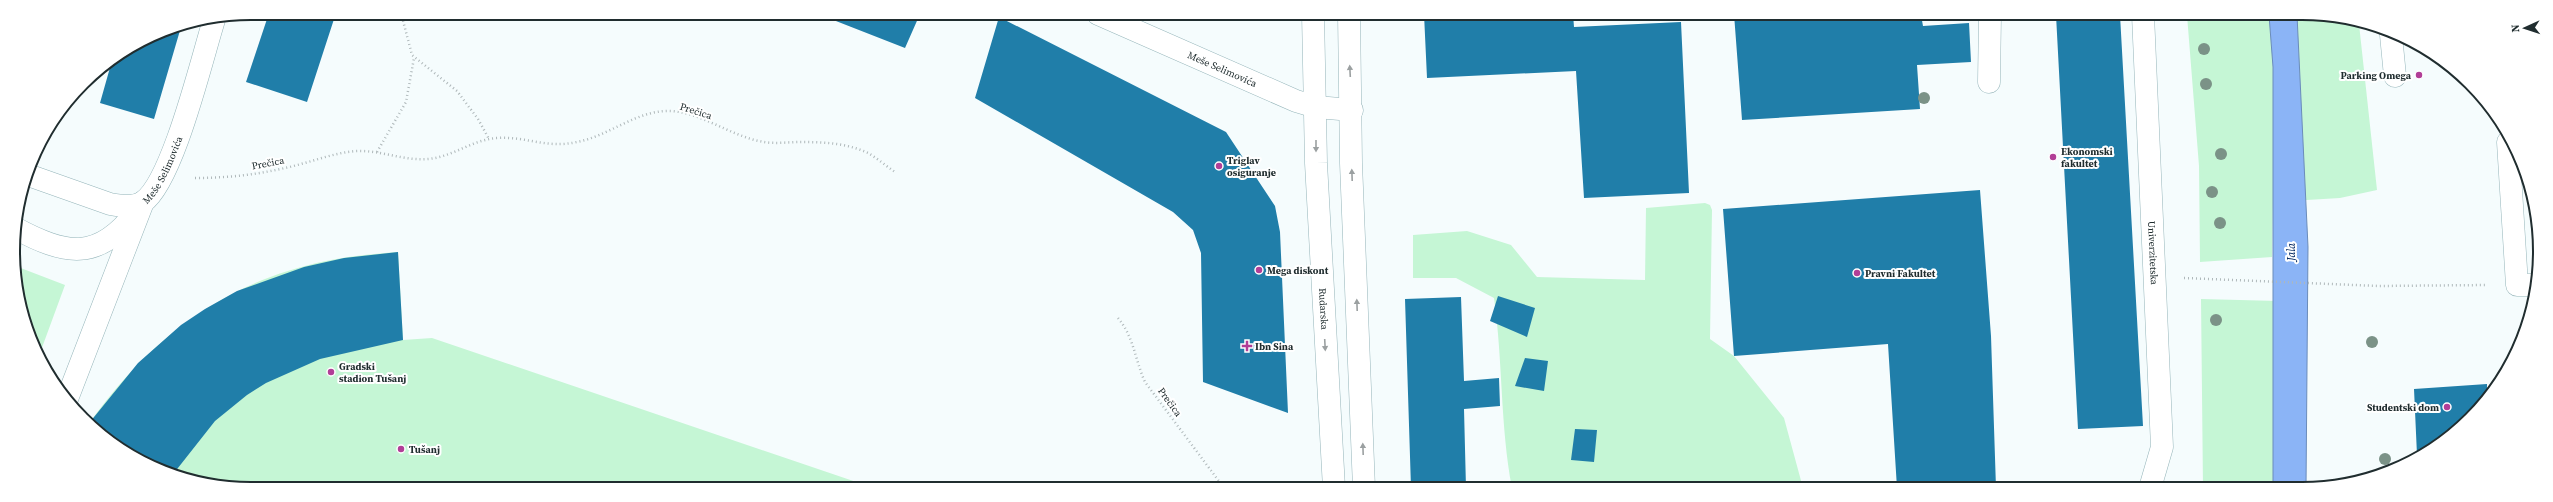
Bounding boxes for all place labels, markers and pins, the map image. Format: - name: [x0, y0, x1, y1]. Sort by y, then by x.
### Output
- place label: Parking Omega: [2341, 69, 2412, 82]
- marker: Parking Omega: [2414, 70, 2424, 80]
- place label: Ekonomski fakultet: [2061, 145, 2113, 170]
- marker: Ekonomski fakultet: [2048, 152, 2058, 162]
- place label: Triglav osiguranje: [1227, 154, 1276, 179]
- marker: Triglav osiguranje: [1214, 161, 1224, 171]
- place label: Mega diskont: [1267, 264, 1329, 277]
- marker: Mega diskont: [1254, 265, 1264, 275]
- place label: Pravni Fakultet: [1865, 267, 1936, 280]
- marker: Pravni Fakultet: [1852, 268, 1862, 278]
- place label: Ibn Sina: [1255, 340, 1294, 353]
- marker: Ibn Sina: [1242, 341, 1252, 351]
- place label: Gradski stadion Tušanj: [339, 360, 406, 385]
- marker: Gradski stadion Tušanj: [326, 367, 336, 377]
- place label: Studentski dom: [2367, 401, 2439, 414]
- marker: Studentski dom: [2442, 402, 2452, 412]
- place label: Tušanj: [409, 443, 440, 456]
- marker: Tušanj: [396, 444, 406, 454]

